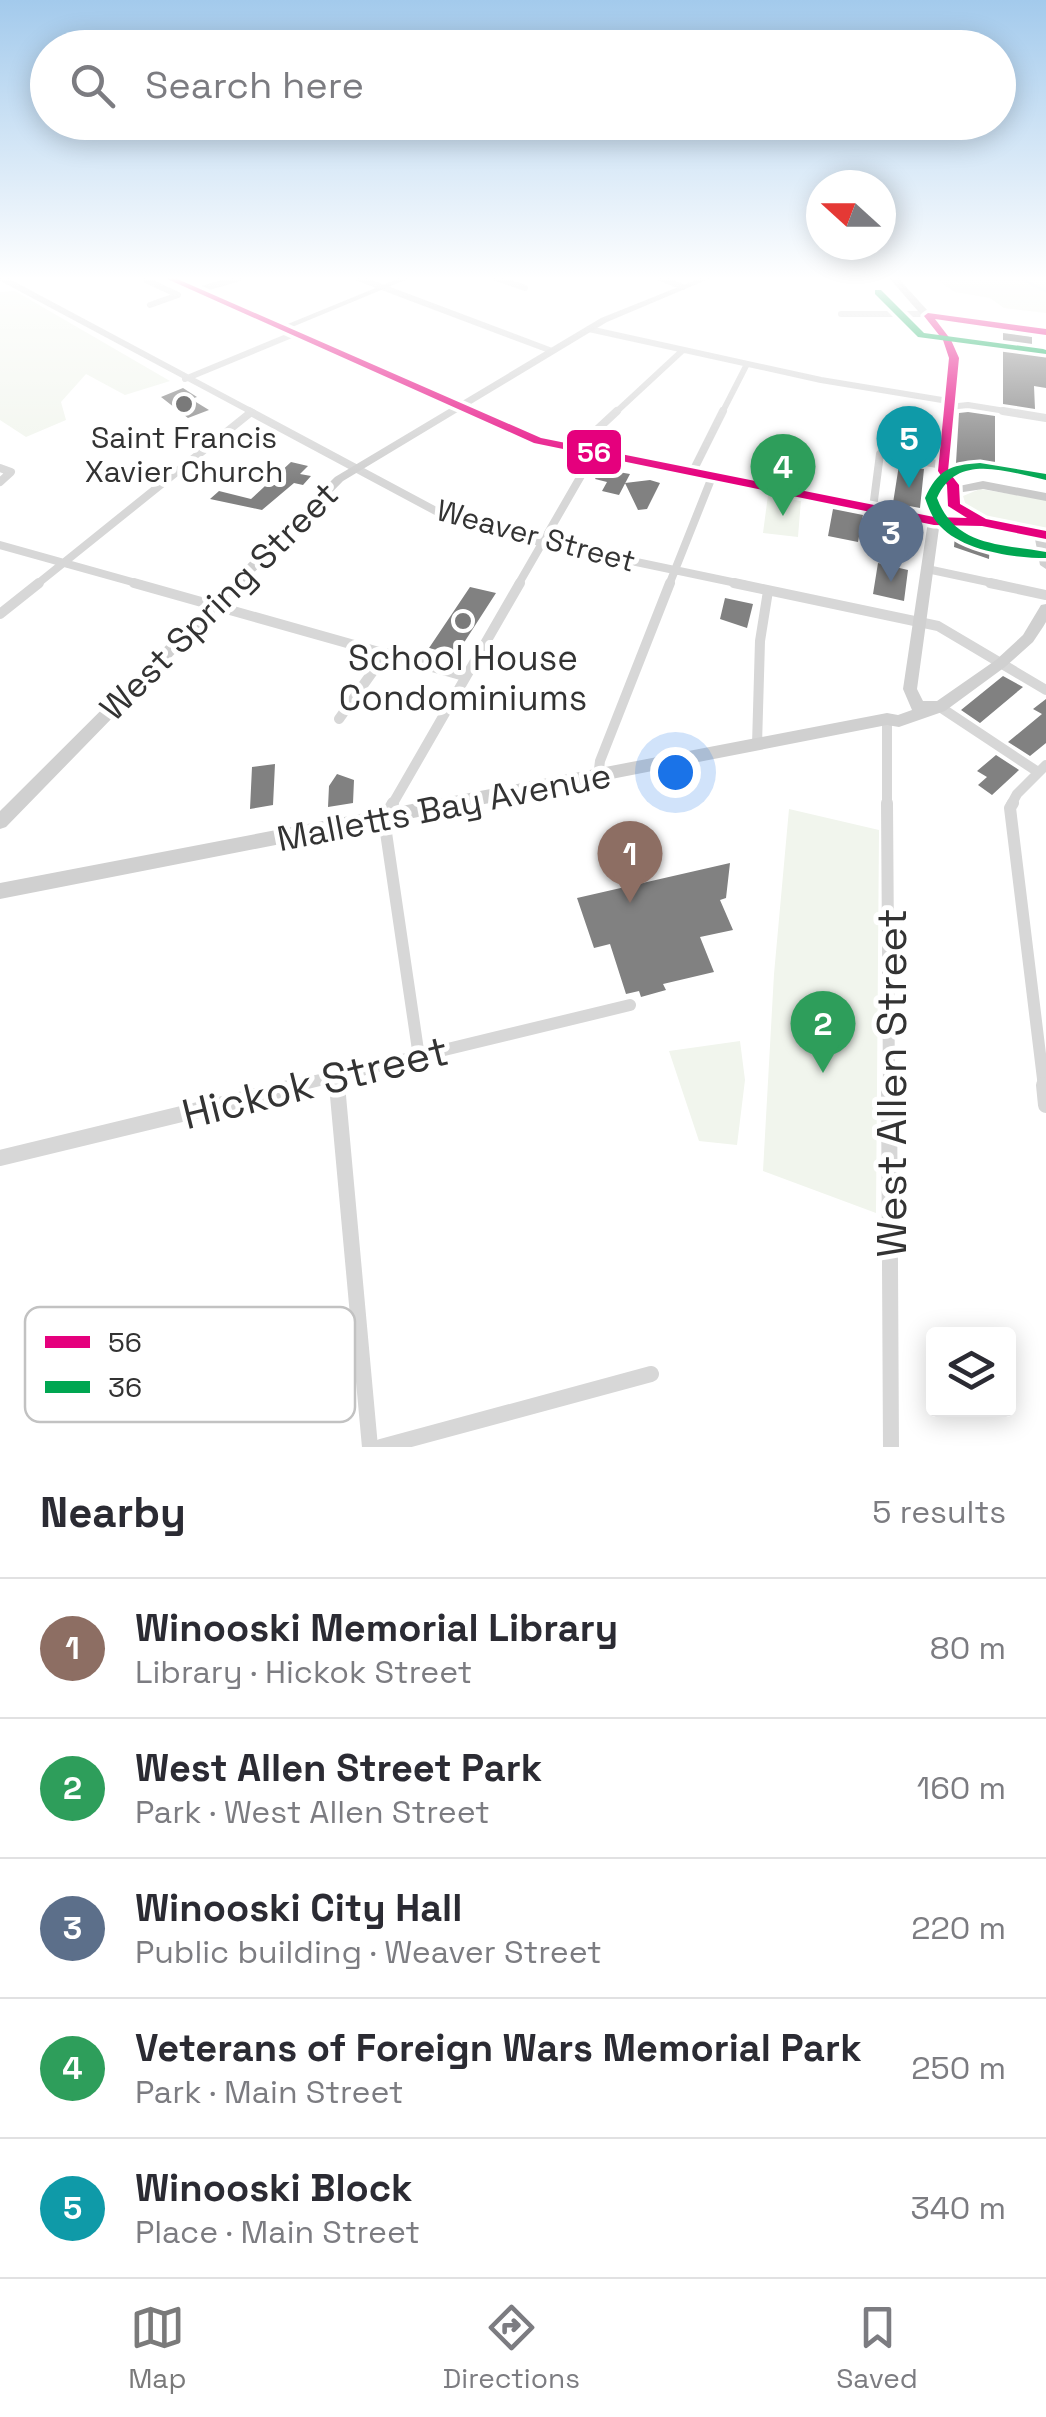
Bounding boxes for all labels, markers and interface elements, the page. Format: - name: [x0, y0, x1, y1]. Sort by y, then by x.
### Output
- search box: [30, 30, 1016, 140]
- icon: search: [65, 58, 120, 113]
- text: Search here: [145, 61, 364, 109]
- north arrow: [806, 170, 896, 260]
- marker: Saint Francis Xavier Church: [173, 393, 195, 415]
- pin: 5: [876, 406, 942, 488]
- place label: Saint Francis Xavier Church: [85, 418, 283, 491]
- line badge: 56: [565, 428, 623, 476]
- text: 56: [577, 434, 611, 470]
- pin: 4: [750, 434, 816, 516]
- street label: West Spring Street: [90, 472, 348, 730]
- street label: Weaver Street: [433, 490, 640, 581]
- pin: 3: [858, 500, 924, 582]
- marker: School House Condominiums: [452, 610, 474, 632]
- place label: School House Condominiums: [339, 636, 587, 720]
- your location: [650, 747, 701, 798]
- street label: Malletts Bay Avenue: [273, 753, 615, 861]
- pin: 1: [598, 820, 662, 903]
- street label: West Allen Street: [865, 908, 918, 1258]
- pin: 2: [790, 990, 856, 1073]
- street label: Hickok Street: [177, 1024, 454, 1141]
- legend: [25, 1307, 355, 1422]
- text: 56: [108, 1324, 142, 1360]
- map controls: [926, 1327, 1016, 1417]
- button: layers: [926, 1327, 1016, 1417]
- text: 36: [108, 1369, 142, 1405]
- text: Nearby: [40, 1486, 186, 1539]
- text: 5 results: [872, 1492, 1006, 1532]
- text: Winooski Memorial Library: [135, 1604, 618, 1652]
- text: 1: [65, 1628, 80, 1668]
- text: 80 m: [930, 1628, 1006, 1668]
- text: Library · Hickok Street: [135, 1652, 472, 1692]
- text: West Allen Street Park: [135, 1744, 542, 1792]
- text: 2: [63, 1768, 82, 1808]
- text: 160 m: [917, 1768, 1006, 1808]
- text: Park · West Allen Street: [135, 1792, 490, 1832]
- text: Winooski City Hall: [135, 1884, 462, 1932]
- text: 3: [63, 1908, 82, 1948]
- text: 220 m: [911, 1908, 1006, 1948]
- text: Public building · Weaver Street: [135, 1932, 602, 1972]
- text: Veterans of Foreign Wars Memorial Park: [135, 2024, 862, 2072]
- text: 4: [62, 2048, 83, 2088]
- text: 250 m: [911, 2048, 1006, 2088]
- text: Park · Main Street: [135, 2072, 404, 2112]
- text: Winooski Block: [135, 2164, 413, 2212]
- text: 5: [63, 2188, 82, 2228]
- text: 340 m: [910, 2188, 1006, 2228]
- text: Place · Main Street: [135, 2212, 420, 2252]
- tab: Map: [128, 2300, 186, 2396]
- tab: Directions: [443, 2300, 580, 2396]
- tab: Saved: [836, 2300, 918, 2396]

